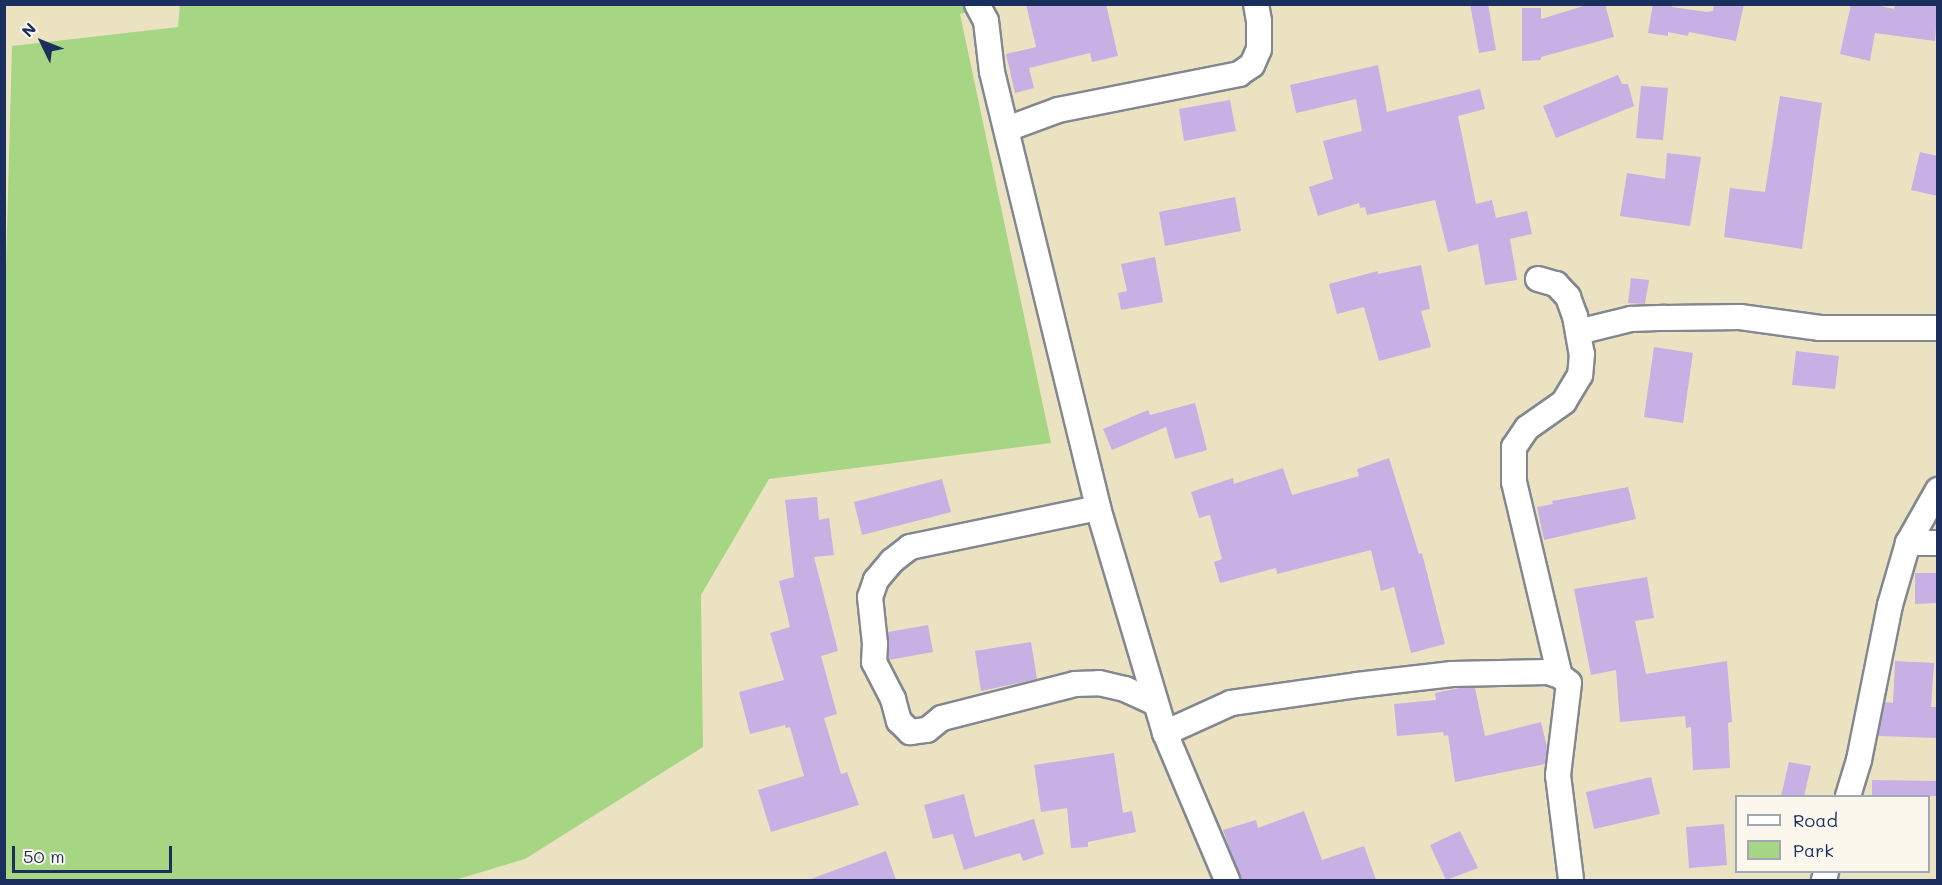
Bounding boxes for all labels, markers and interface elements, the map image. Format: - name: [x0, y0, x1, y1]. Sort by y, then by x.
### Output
- north arrow: [12, 12, 72, 72]
- text: N: [17, 18, 40, 41]
- legend: [1735, 795, 1930, 873]
- text: Road: [1793, 808, 1838, 832]
- scale bar: [15, 834, 176, 872]
- text: Park: [1793, 838, 1834, 862]
- text: 50 m: [23, 844, 65, 868]

